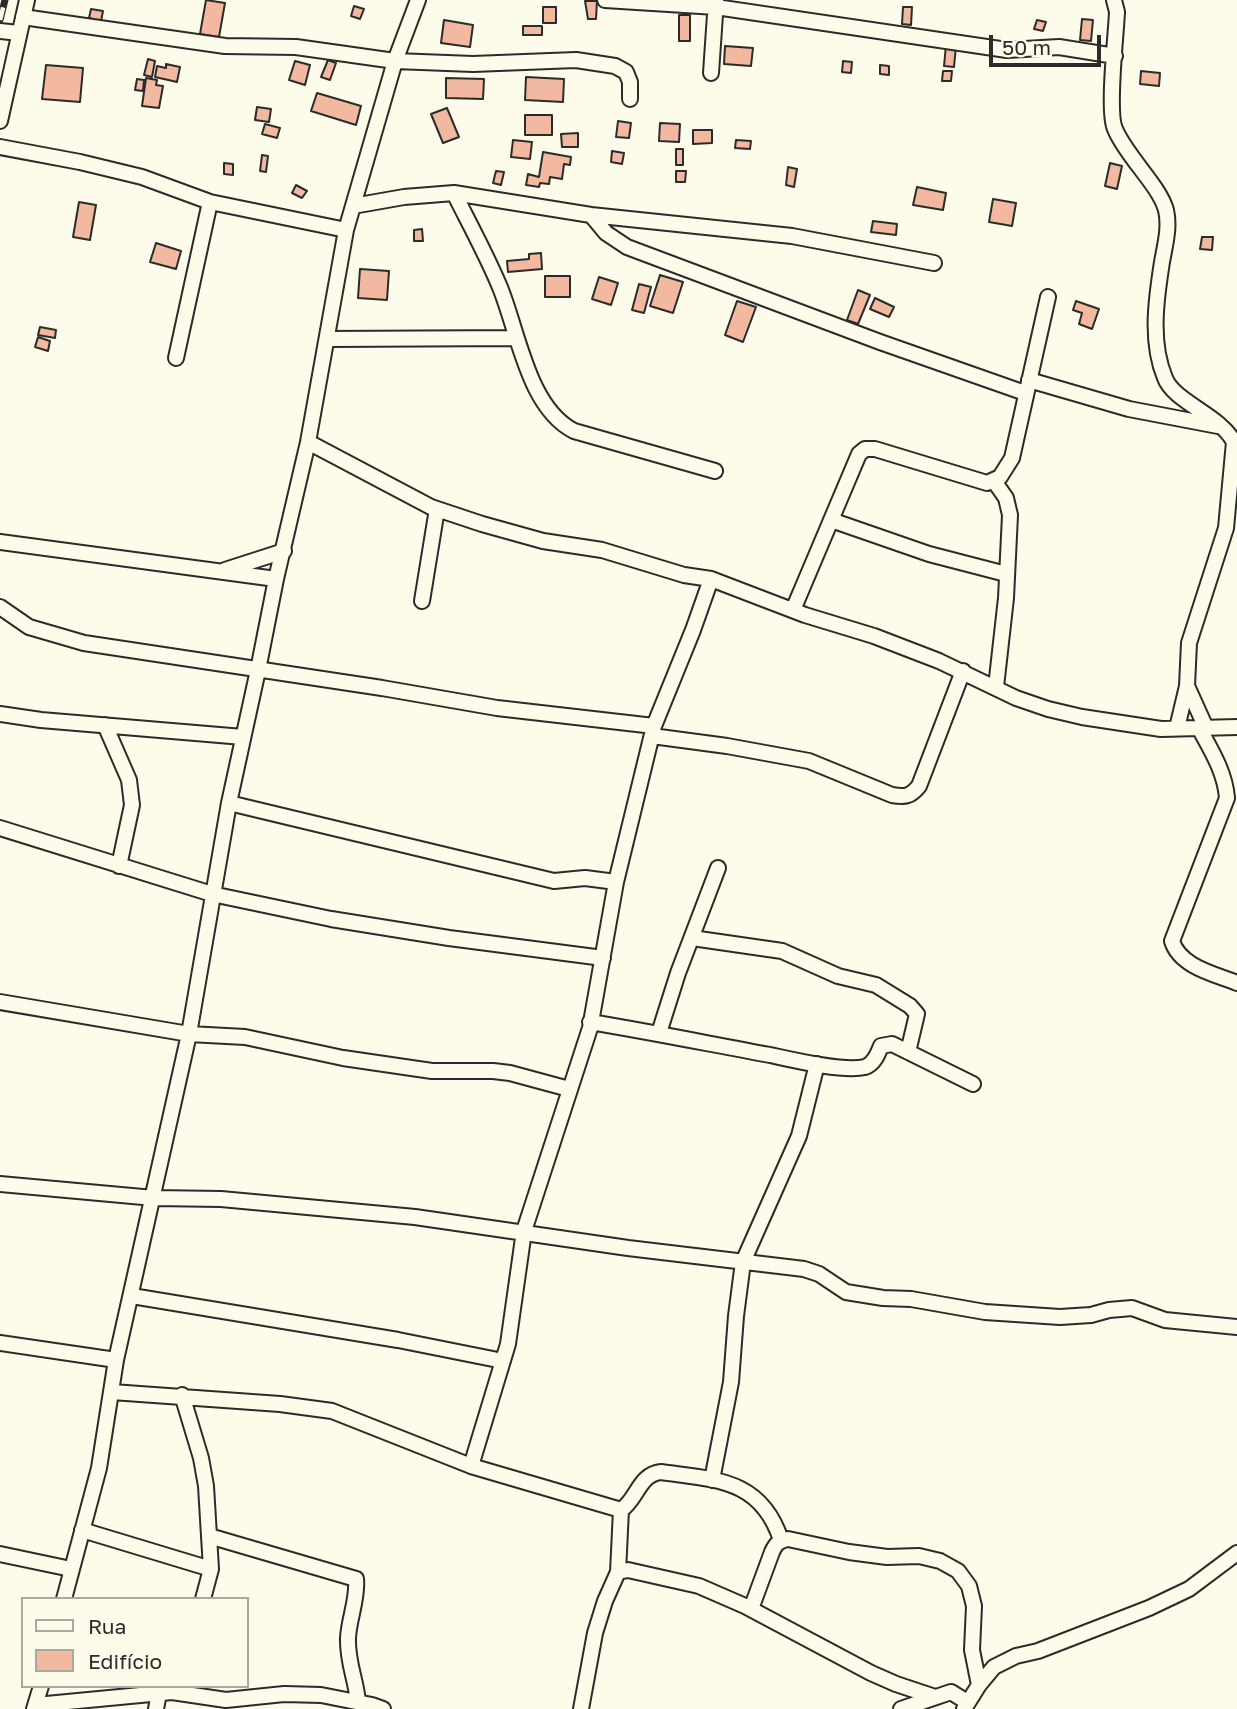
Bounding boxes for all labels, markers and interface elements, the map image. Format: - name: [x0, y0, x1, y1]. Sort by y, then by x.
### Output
- scale bar: [992, 21, 1104, 65]
- text: 50 m: [1002, 34, 1051, 60]
- legend: [21, 1597, 248, 1688]
- text: Rua: [88, 1613, 126, 1639]
- text: Edifício: [88, 1648, 162, 1674]

